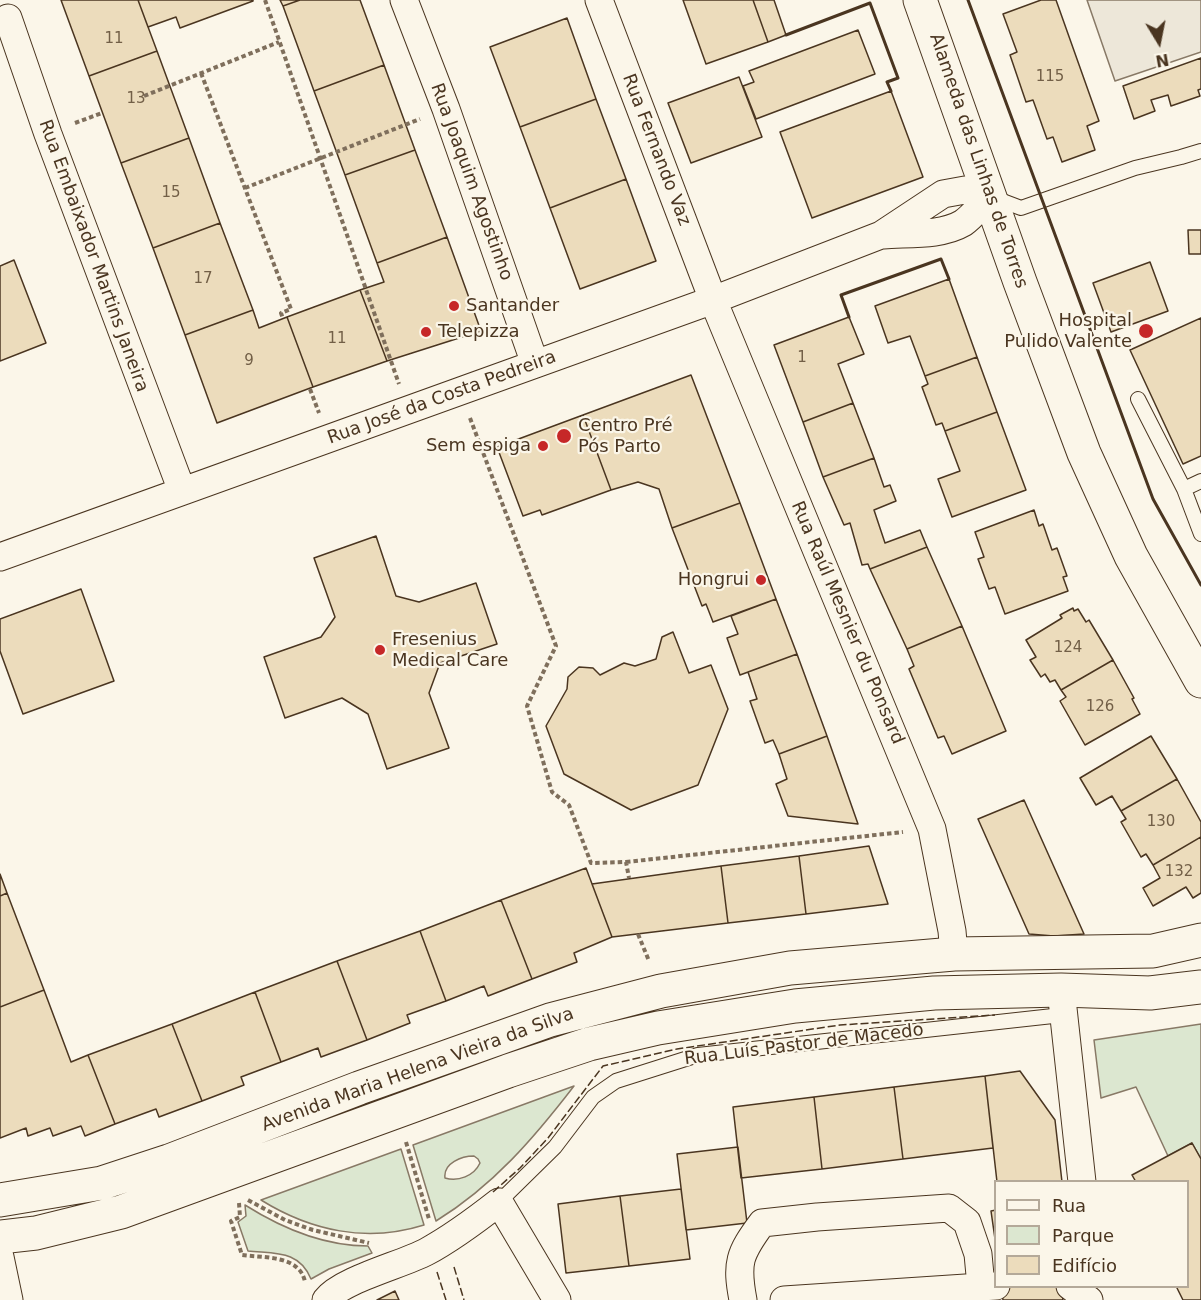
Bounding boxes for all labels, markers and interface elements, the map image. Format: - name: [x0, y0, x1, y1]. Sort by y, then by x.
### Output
- north arrow: [1129, 12, 1189, 72]
- house number: 11: [104, 30, 124, 48]
- street label: Alameda das Linhas de Torres: [924, 31, 1032, 291]
- text: N: [1154, 50, 1170, 71]
- house number: 115: [1036, 68, 1064, 86]
- street label: Rua Fernando Vaz: [617, 71, 695, 229]
- street label: Rua Joaquim Agostinho: [425, 80, 517, 284]
- house number: 13: [126, 90, 146, 108]
- street label: Rua Embaixador Martins Janeira: [34, 117, 152, 395]
- house number: 15: [161, 184, 181, 202]
- house number: 17: [193, 270, 213, 288]
- place label: Santander: [466, 295, 559, 317]
- marker: Santander: [447, 299, 461, 313]
- place label: Hospital Pulido Valente: [1004, 310, 1132, 352]
- place label: Telepizza: [438, 321, 519, 343]
- marker: Hospital Pulido Valente: [1137, 322, 1155, 340]
- marker: Telepizza: [419, 325, 433, 339]
- house number: 11: [327, 330, 347, 348]
- street label: Rua José da Costa Pedreira: [325, 347, 559, 449]
- house number: 1: [797, 349, 807, 367]
- house number: 9: [244, 352, 254, 370]
- place label: Centro Pré Pós Parto: [578, 415, 672, 458]
- marker: Centro Pré Pós Parto: [555, 427, 573, 445]
- place label: Sem espiga: [426, 435, 531, 457]
- marker: Sem espiga: [536, 439, 550, 453]
- street label: Rua Raúl Mesnier du Ponsard: [786, 498, 908, 748]
- place label: Hongrui: [678, 569, 749, 591]
- marker: Hongrui: [754, 573, 768, 587]
- place label: Fresenius Medical Care: [392, 629, 508, 672]
- house number: 124: [1054, 639, 1082, 657]
- marker: Fresenius Medical Care: [373, 643, 387, 657]
- house number: 126: [1086, 698, 1114, 716]
- house number: 130: [1147, 813, 1175, 831]
- house number: 132: [1165, 863, 1193, 881]
- street label: Avenida Maria Helena Vieira da Silva: [259, 1003, 577, 1137]
- street label: Rua Luís Pastor de Macedo: [683, 1020, 925, 1070]
- legend: [994, 1180, 1189, 1288]
- text: Rua: [1052, 1195, 1086, 1216]
- text: Parque: [1052, 1225, 1114, 1246]
- text: Edifício: [1052, 1255, 1117, 1276]

